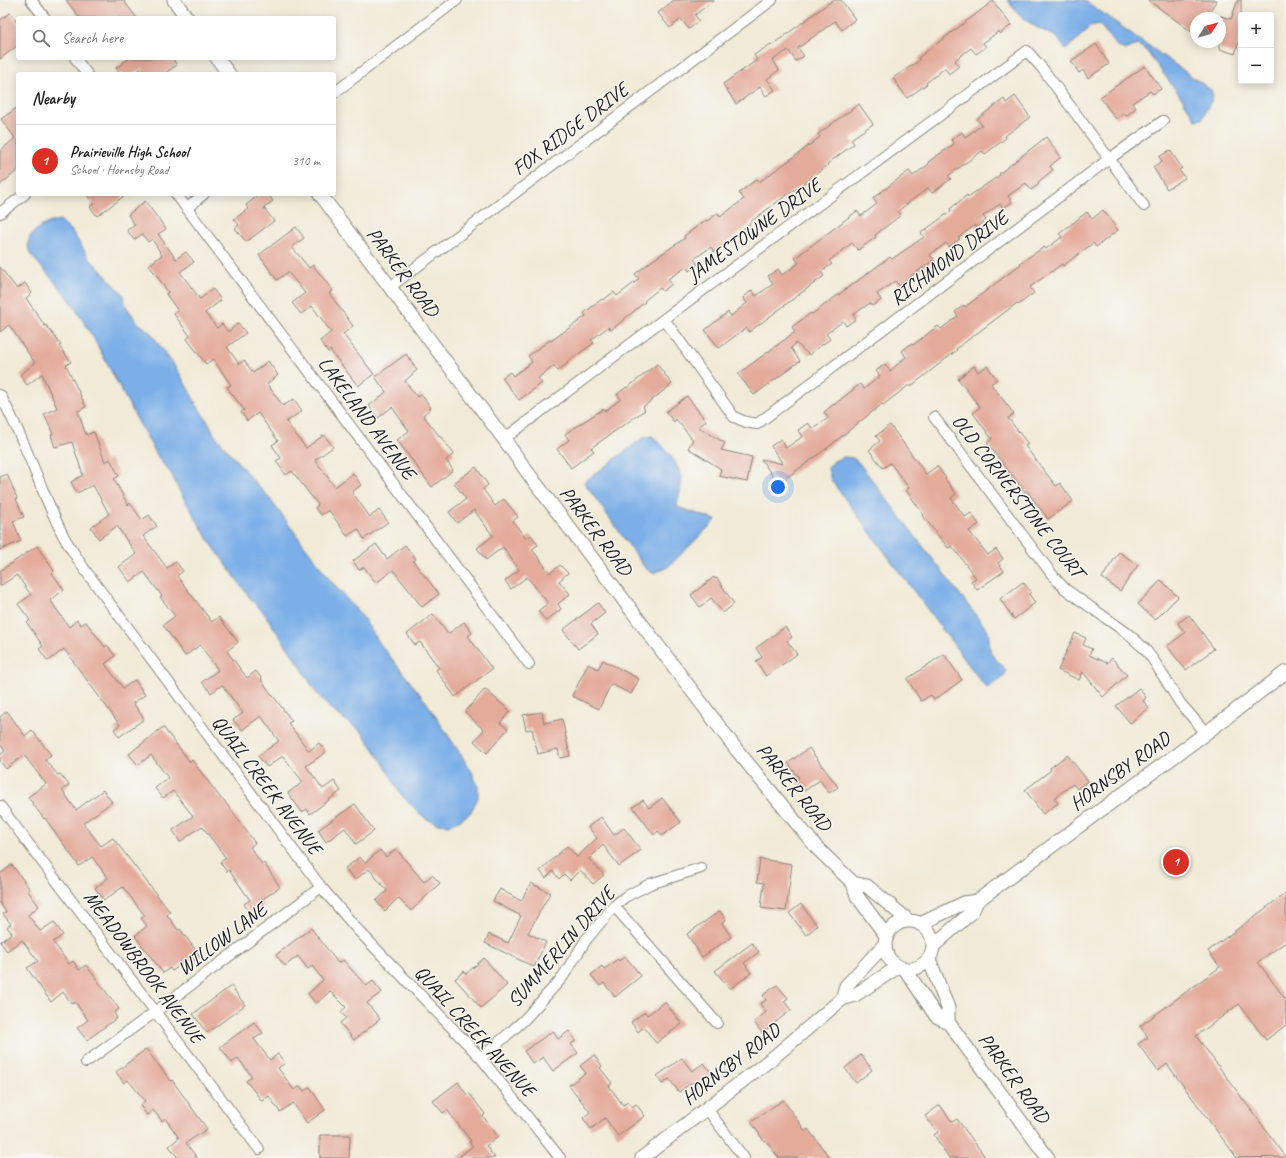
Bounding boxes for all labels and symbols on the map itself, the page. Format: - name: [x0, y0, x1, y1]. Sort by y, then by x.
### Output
- north arrow: [1190, 12, 1226, 48]
- street label: FOX RIDGE DRIVE: [507, 75, 635, 181]
- street label: JAMESTOWNE DRIVE: [681, 171, 828, 288]
- street label: RICHMOND DRIVE: [885, 204, 1015, 311]
- street label: PARKER ROAD: [361, 222, 446, 324]
- street label: LAKELAND AVENUE: [313, 352, 423, 486]
- street label: OLD CORNERSTONE COURT: [946, 409, 1093, 586]
- your location: [768, 477, 788, 497]
- street label: PARKER ROAD: [554, 481, 639, 583]
- street label: QUAIL CREEK AVENUE: [206, 710, 329, 862]
- street label: HORNSBY ROAD: [1065, 725, 1176, 816]
- street label: PARKER ROAD: [751, 738, 838, 838]
- pin: 1: [1163, 847, 1189, 877]
- street label: SUMMERLIN DRIVE: [502, 879, 622, 1012]
- street label: MEADOWBROOK AVENUE: [78, 886, 211, 1051]
- street label: WILLOW LANE: [172, 896, 274, 981]
- street label: QUAIL CREEK AVENUE: [409, 960, 543, 1104]
- street label: HORNSBY ROAD: [677, 1017, 786, 1110]
- street label: PARKER ROAD: [973, 1028, 1057, 1130]

